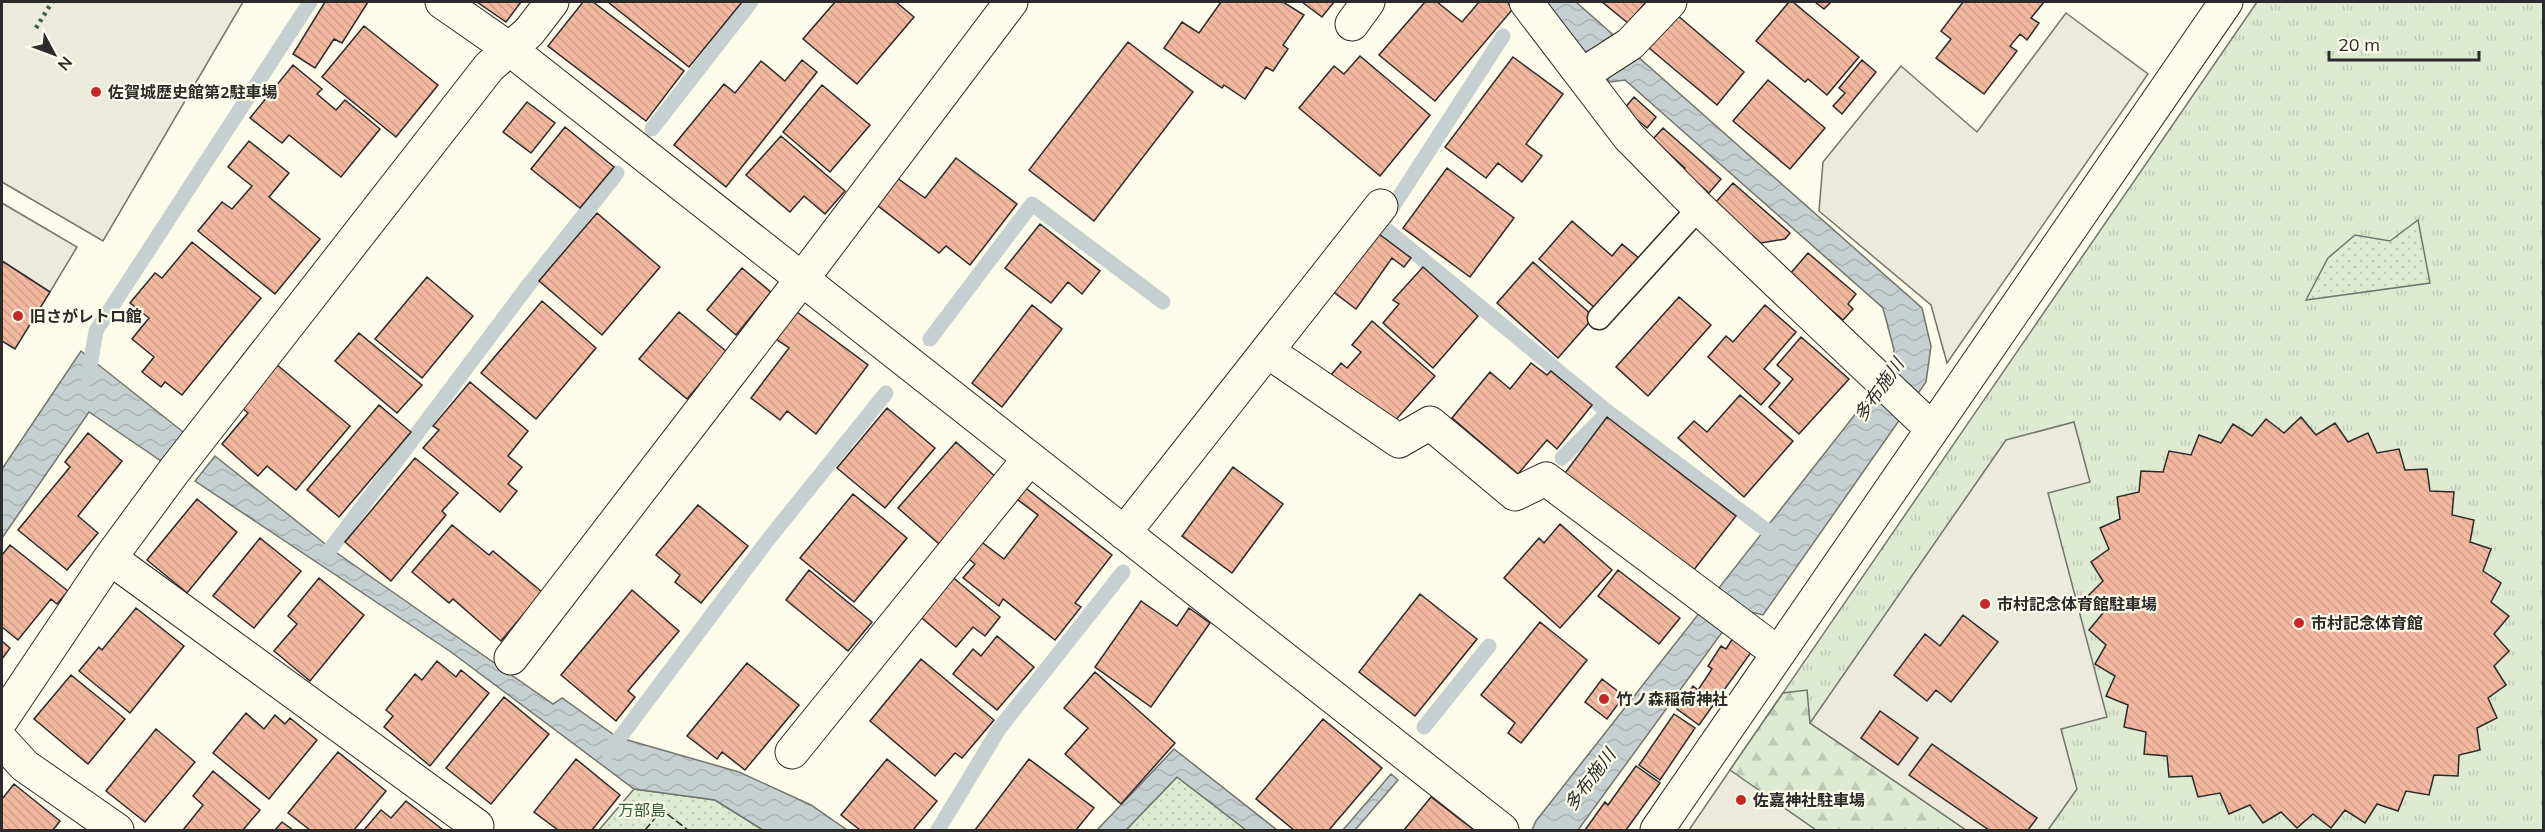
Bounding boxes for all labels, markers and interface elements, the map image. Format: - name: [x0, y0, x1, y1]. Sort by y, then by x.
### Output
- north arrow: [24, 24, 84, 84]
- scale bar: [2329, 24, 2479, 62]
- text: 20 m: [2338, 33, 2380, 56]
- text: N: [54, 53, 77, 75]
- place label: 佐賀城歴史館第2駐車場: [107, 82, 278, 102]
- marker: 佐賀城歴史館第2駐車場: [89, 85, 103, 99]
- place label: 旧さがレトロ館: [30, 306, 142, 326]
- marker: 旧さがレトロ館: [11, 309, 25, 323]
- water label: 多布施川: [1849, 352, 1910, 426]
- place label: 市村記念体育館駐車場: [1997, 594, 2157, 614]
- marker: 市村記念体育館駐車場: [1978, 597, 1992, 611]
- place label: 市村記念体育館: [2311, 613, 2423, 633]
- marker: 市村記念体育館: [2292, 616, 2306, 630]
- place label: 竹ノ森稲荷神社: [1616, 689, 1728, 709]
- marker: 竹ノ森稲荷神社: [1597, 692, 1611, 706]
- water label: 多布施川: [1559, 742, 1622, 815]
- place label: 佐嘉神社駐車場: [1752, 790, 1865, 810]
- marker: 佐嘉神社駐車場: [1734, 793, 1748, 807]
- park label: 万部島: [618, 800, 666, 820]

